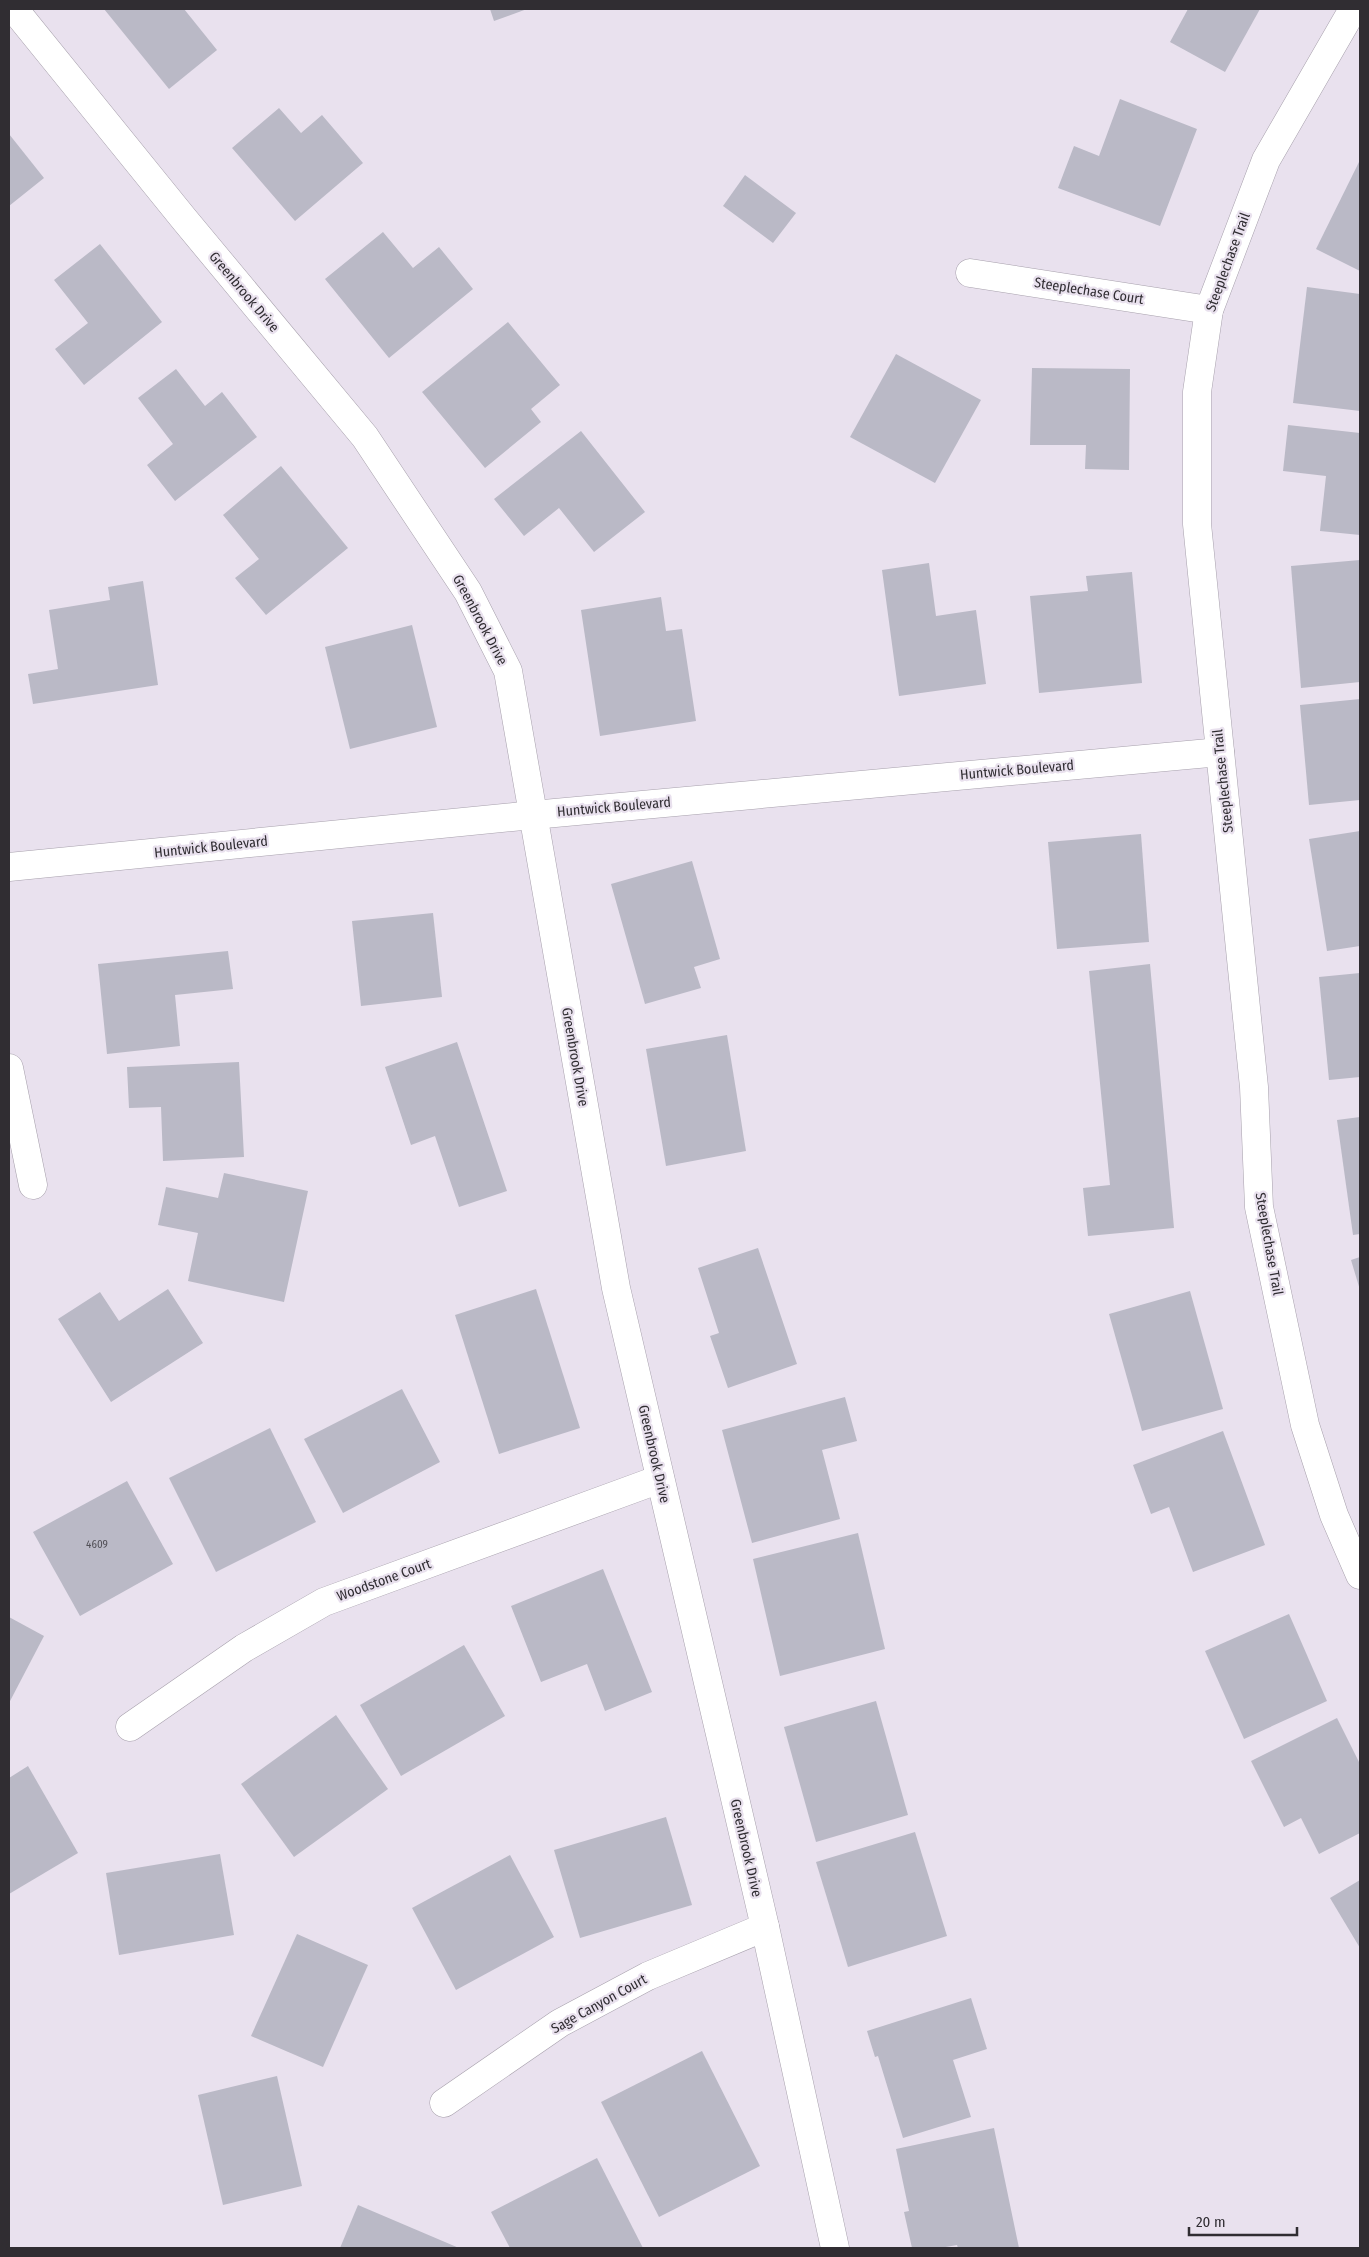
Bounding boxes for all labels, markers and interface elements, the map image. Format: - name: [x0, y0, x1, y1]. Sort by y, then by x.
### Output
- street label: Steeplechase Trail: [1202, 210, 1254, 314]
- street label: Greenbrook Drive: [205, 248, 283, 336]
- street label: Steeplechase Court: [1033, 274, 1145, 308]
- street label: Greenbrook Drive: [449, 572, 511, 668]
- street label: Steeplechase Trail: [1209, 728, 1237, 834]
- street label: Huntwick Boulevard: [959, 757, 1075, 783]
- street label: Huntwick Boulevard: [556, 794, 672, 820]
- street label: Huntwick Boulevard: [153, 833, 269, 861]
- street label: Greenbrook Drive: [558, 1006, 592, 1108]
- street label: Steeplechase Trail: [1252, 1191, 1286, 1297]
- street label: Greenbrook Drive: [634, 1403, 674, 1505]
- house number: 4609: [86, 1538, 108, 1551]
- street label: Woodstone Court: [335, 1555, 434, 1605]
- street label: Greenbrook Drive: [726, 1797, 766, 1899]
- street label: Sage Canyon Court: [548, 1971, 650, 2037]
- scale bar: [1189, 2204, 1296, 2236]
- text: 20 m: [1196, 2213, 1226, 2231]

